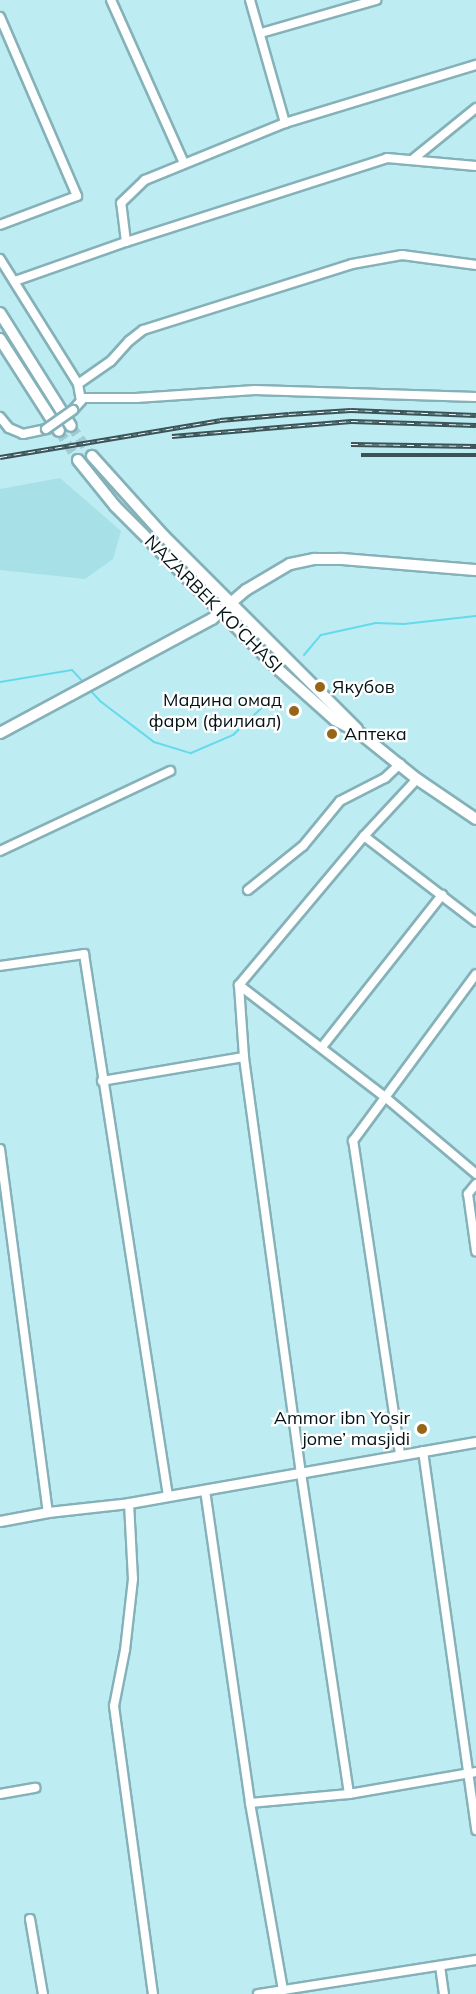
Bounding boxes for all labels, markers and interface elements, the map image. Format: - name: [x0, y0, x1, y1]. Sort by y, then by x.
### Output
- street label: NAZARBEK KO'CHASI: [140, 531, 286, 677]
- place label: Якубов: [332, 676, 395, 698]
- marker: Якубов: [313, 680, 327, 694]
- place label: Мадина омад фарм (филиал): [149, 690, 282, 732]
- marker: Мадина омад фарм (филиал): [287, 704, 301, 718]
- place label: Аптека: [344, 723, 407, 745]
- marker: Аптека: [325, 727, 339, 741]
- place label: Ammor ibn Yosir jome’ masjidi: [274, 1408, 410, 1450]
- marker: Ammor ibn Yosir jome’ masjidi: [415, 1422, 429, 1436]

